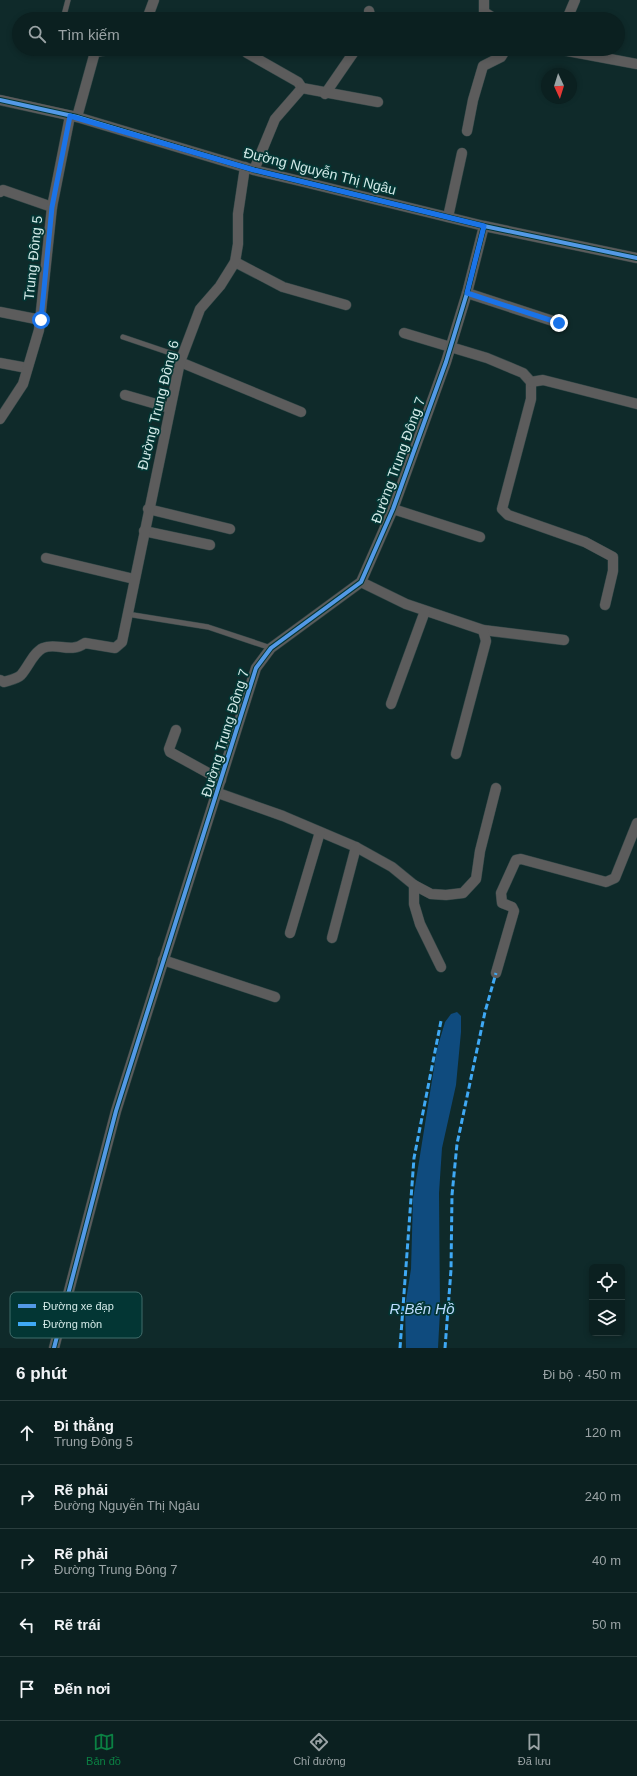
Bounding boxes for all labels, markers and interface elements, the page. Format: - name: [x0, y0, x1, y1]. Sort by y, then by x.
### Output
- search box: [12, 12, 625, 56]
- icon: search: [26, 23, 48, 45]
- text: Tìm kiếm: [58, 26, 120, 43]
- north arrow: [541, 68, 577, 104]
- street label: Đường Nguyễn Thị Ngâu: [242, 144, 398, 198]
- street label: Trung Đông 5: [21, 215, 45, 301]
- route start: [32, 311, 50, 329]
- route end: [550, 314, 568, 332]
- street label: Đường Trung Đông 6: [134, 338, 182, 471]
- street label: Đường Trung Đông 7: [368, 395, 428, 525]
- street label: Đường Trung Đông 7: [198, 667, 252, 799]
- map controls: [589, 1264, 625, 1336]
- button: locate: [589, 1264, 625, 1300]
- legend: [10, 1292, 142, 1338]
- text: Đường xe đạp: [43, 1300, 114, 1312]
- water label: R.Bến Hồ: [389, 1300, 455, 1317]
- button: layers: [589, 1300, 625, 1336]
- text: Đường mòn: [43, 1318, 102, 1330]
- text: 6 phút: [16, 1364, 67, 1383]
- text: Đi bộ · 450 m: [543, 1367, 621, 1382]
- text: Đi thẳng: [54, 1417, 114, 1434]
- icon: ahead: [16, 1422, 38, 1444]
- text: 120 m: [585, 1425, 621, 1440]
- text: Trung Đông 5: [54, 1434, 133, 1449]
- text: Rẽ phải: [54, 1481, 108, 1498]
- icon: right: [16, 1486, 38, 1508]
- text: 240 m: [585, 1489, 621, 1504]
- text: Đường Nguyễn Thị Ngâu: [54, 1498, 200, 1513]
- text: Rẽ phải: [54, 1545, 108, 1562]
- icon: right: [16, 1550, 38, 1572]
- text: 40 m: [592, 1553, 621, 1568]
- text: Đường Trung Đông 7: [54, 1562, 177, 1577]
- icon: left: [16, 1614, 38, 1636]
- text: Rẽ trái: [54, 1616, 101, 1633]
- text: 50 m: [592, 1617, 621, 1632]
- icon: arrive: [16, 1678, 38, 1700]
- text: Đến nơi: [54, 1680, 111, 1697]
- tab: Bản đồ: [86, 1731, 121, 1767]
- tab: Chỉ đường: [293, 1731, 346, 1767]
- tab: Đã lưu: [518, 1731, 551, 1767]

